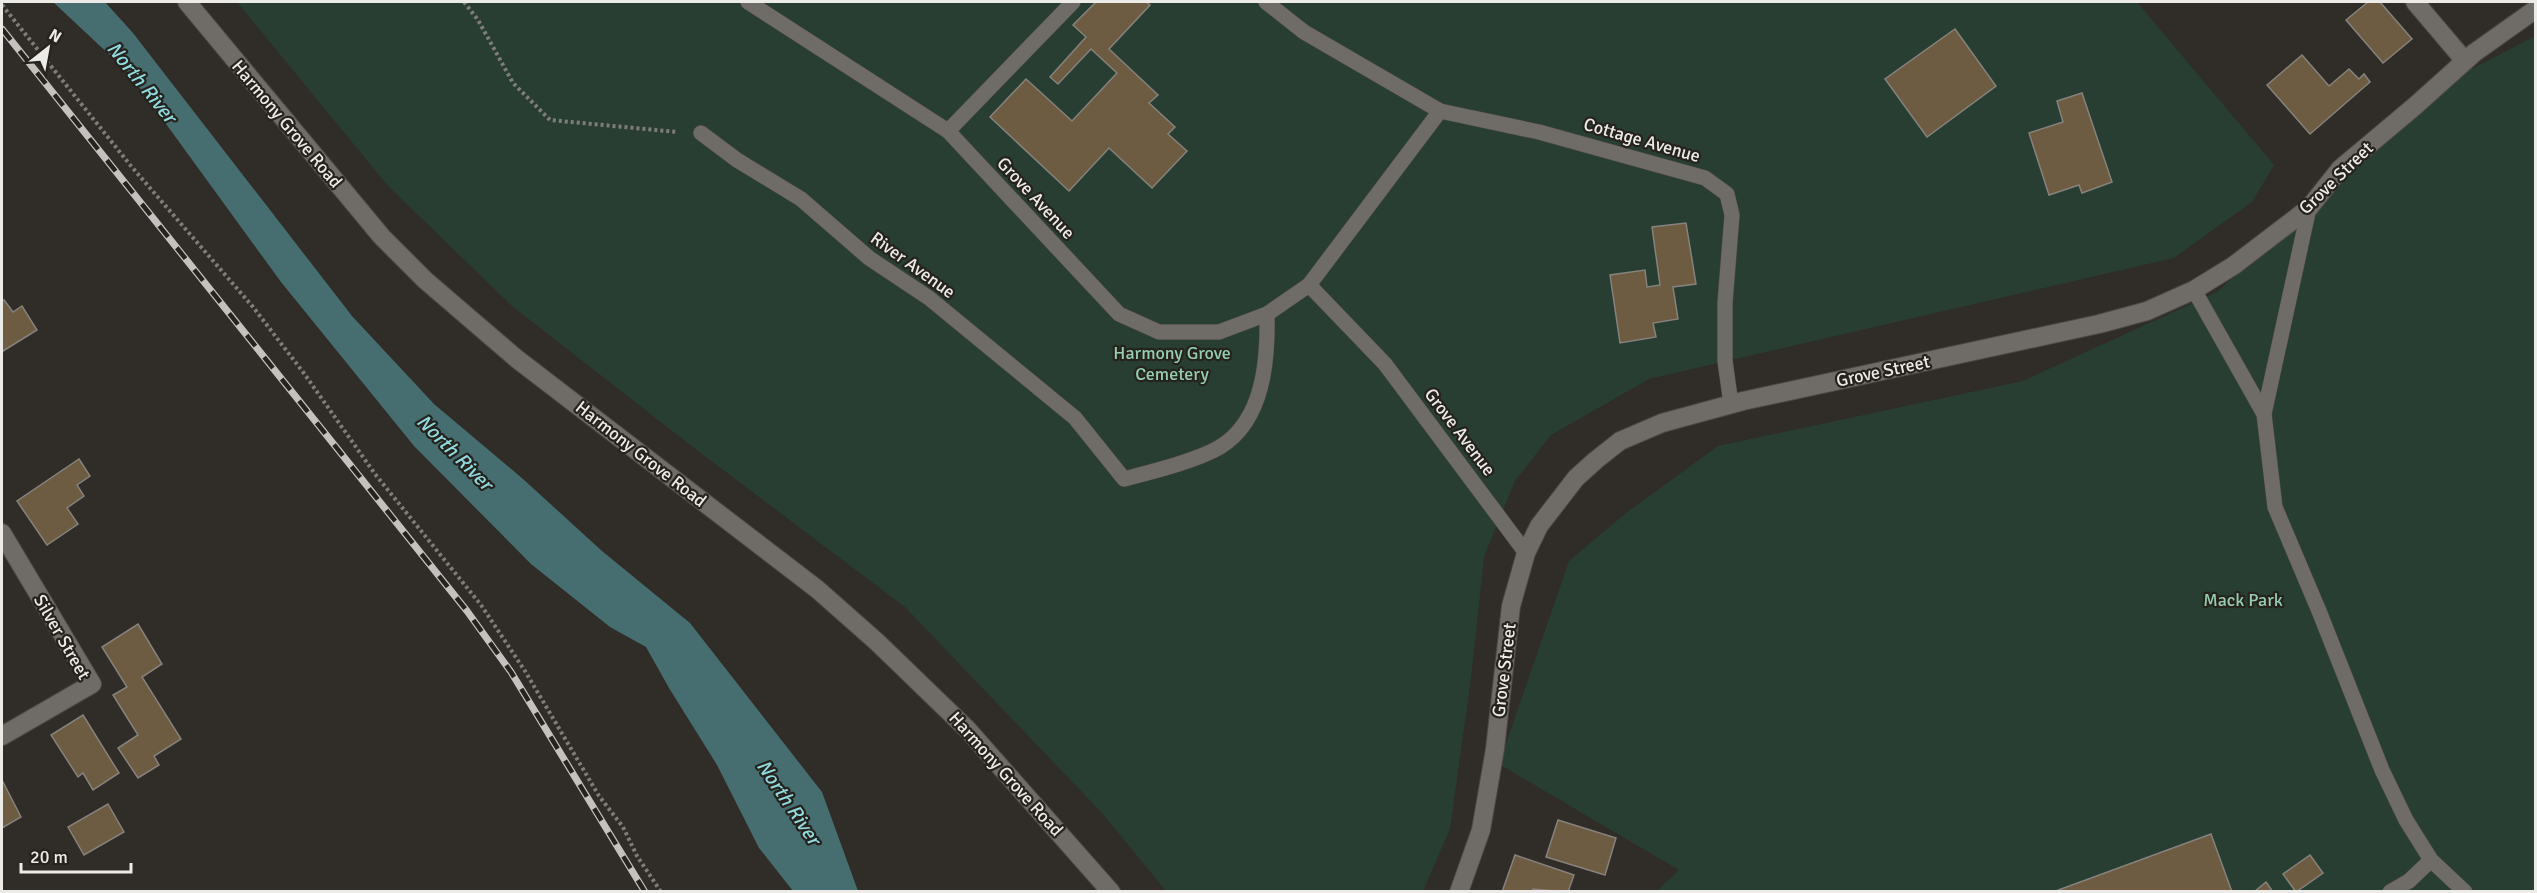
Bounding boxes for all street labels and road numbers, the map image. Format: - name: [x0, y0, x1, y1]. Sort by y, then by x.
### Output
- street label: Harmony Grove Road: [227, 56, 347, 192]
- street label: Cottage Avenue: [1581, 113, 1703, 167]
- street label: Grove Street: [2294, 137, 2378, 219]
- street label: Grove Avenue: [992, 152, 1080, 244]
- street label: River Avenue: [866, 227, 960, 303]
- street label: Grove Street: [1834, 350, 1932, 392]
- street label: Grove Avenue: [1420, 384, 1500, 480]
- street label: Harmony Grove Road: [571, 396, 711, 512]
- street label: Silver Street: [29, 591, 95, 683]
- street label: Grove Street: [1487, 622, 1521, 718]
- street label: Harmony Grove Road: [944, 707, 1068, 841]

